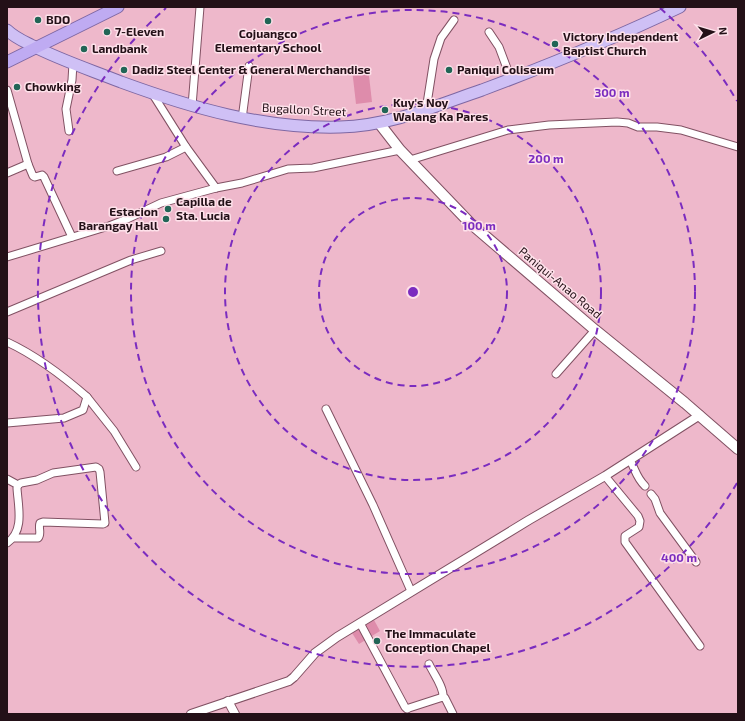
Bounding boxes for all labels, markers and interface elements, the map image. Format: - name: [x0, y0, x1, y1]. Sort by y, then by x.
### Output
- place label: BDO: [46, 12, 70, 26]
- north arrow: [693, 12, 733, 52]
- marker: BDO: [33, 15, 43, 25]
- marker: Cojuangco Elementary School: [263, 16, 273, 26]
- place label: 7-Eleven: [115, 24, 164, 38]
- place label: Cojuangco Elementary School: [215, 26, 321, 55]
- marker: 7-Eleven: [102, 27, 112, 37]
- text: N: [717, 27, 730, 36]
- place label: Victory Independent Baptist Church: [563, 29, 678, 57]
- marker: Victory Independent Baptist Church: [550, 39, 560, 49]
- place label: Landbank: [92, 41, 148, 55]
- marker: Landbank: [79, 44, 89, 54]
- place label: Dadiz Steel Center & General Merchandise: [132, 62, 371, 76]
- place label: Paniqui Coliseum: [457, 62, 554, 76]
- marker: Dadiz Steel Center & General Merchandise: [119, 65, 129, 75]
- marker: Paniqui Coliseum: [444, 65, 454, 75]
- place label: Chowking: [25, 79, 81, 93]
- marker: Chowking: [12, 82, 22, 92]
- text: 300 m: [594, 85, 630, 99]
- place label: Kuy's Noy Walang Ka Pares: [393, 95, 488, 123]
- street label: Bugallon Street: [262, 100, 347, 118]
- marker: Kuy's Noy Walang Ka Pares: [380, 105, 390, 115]
- text: 200 m: [528, 151, 564, 165]
- place label: Capilla de Sta. Lucia: [176, 194, 232, 222]
- place label: Estacion Barangay Hall: [79, 204, 158, 233]
- marker: Capilla de Sta. Lucia: [163, 204, 173, 214]
- marker: Estacion Barangay Hall: [161, 214, 171, 224]
- text: 100 m: [462, 218, 496, 232]
- street label: Paniqui-Anao Road: [516, 244, 605, 321]
- centre of rings: [406, 285, 420, 299]
- text: 400 m: [661, 550, 697, 564]
- place label: The Immaculate Conception Chapel: [385, 626, 491, 654]
- marker: The Immaculate Conception Chapel: [372, 636, 382, 646]

